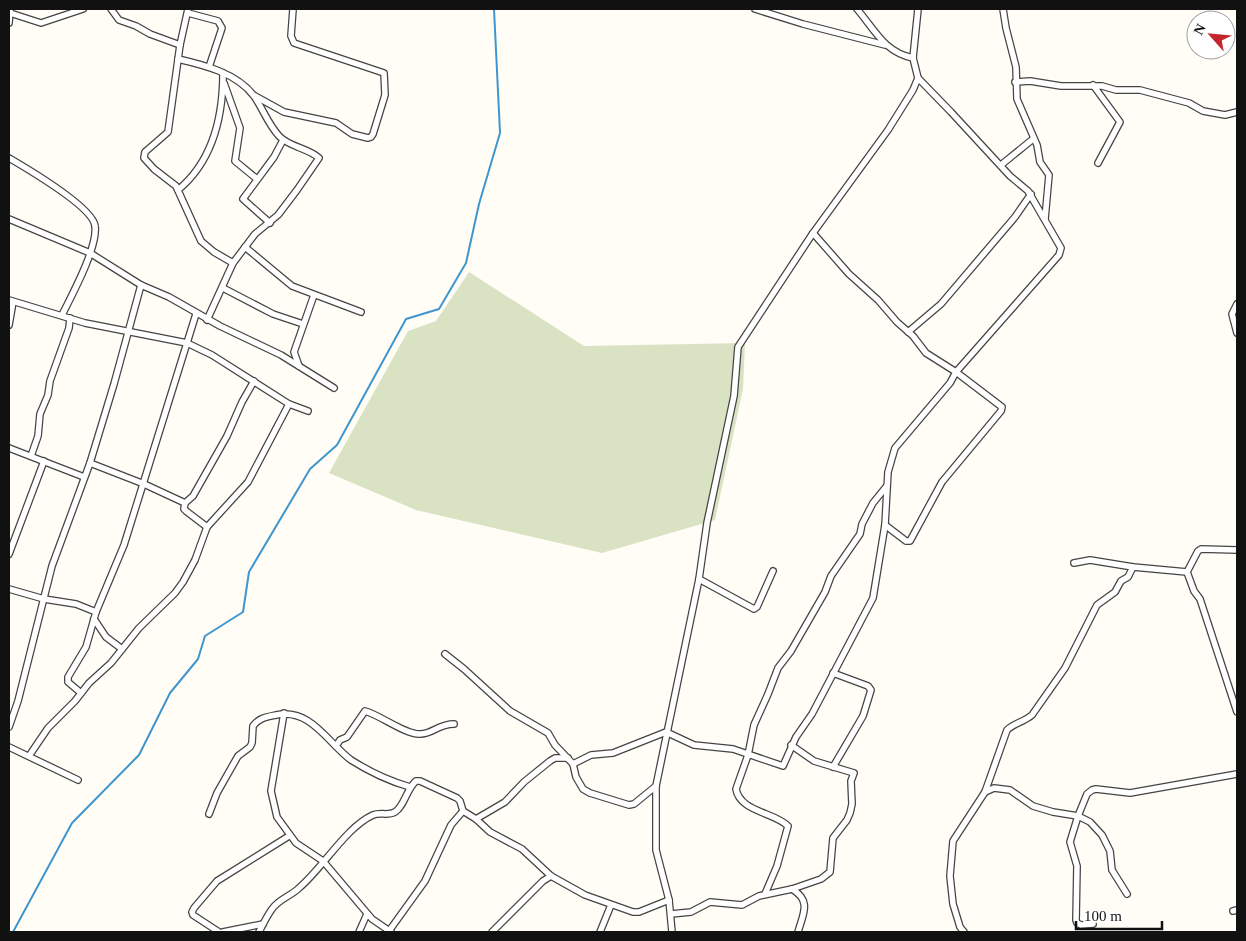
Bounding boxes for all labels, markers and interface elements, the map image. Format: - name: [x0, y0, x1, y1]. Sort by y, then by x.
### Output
- north arrow: [1186, 10, 1236, 60]
- text: N: [1191, 21, 1209, 37]
- scale bar: [1076, 898, 1162, 930]
- text: 100 m: [1084, 908, 1122, 924]

